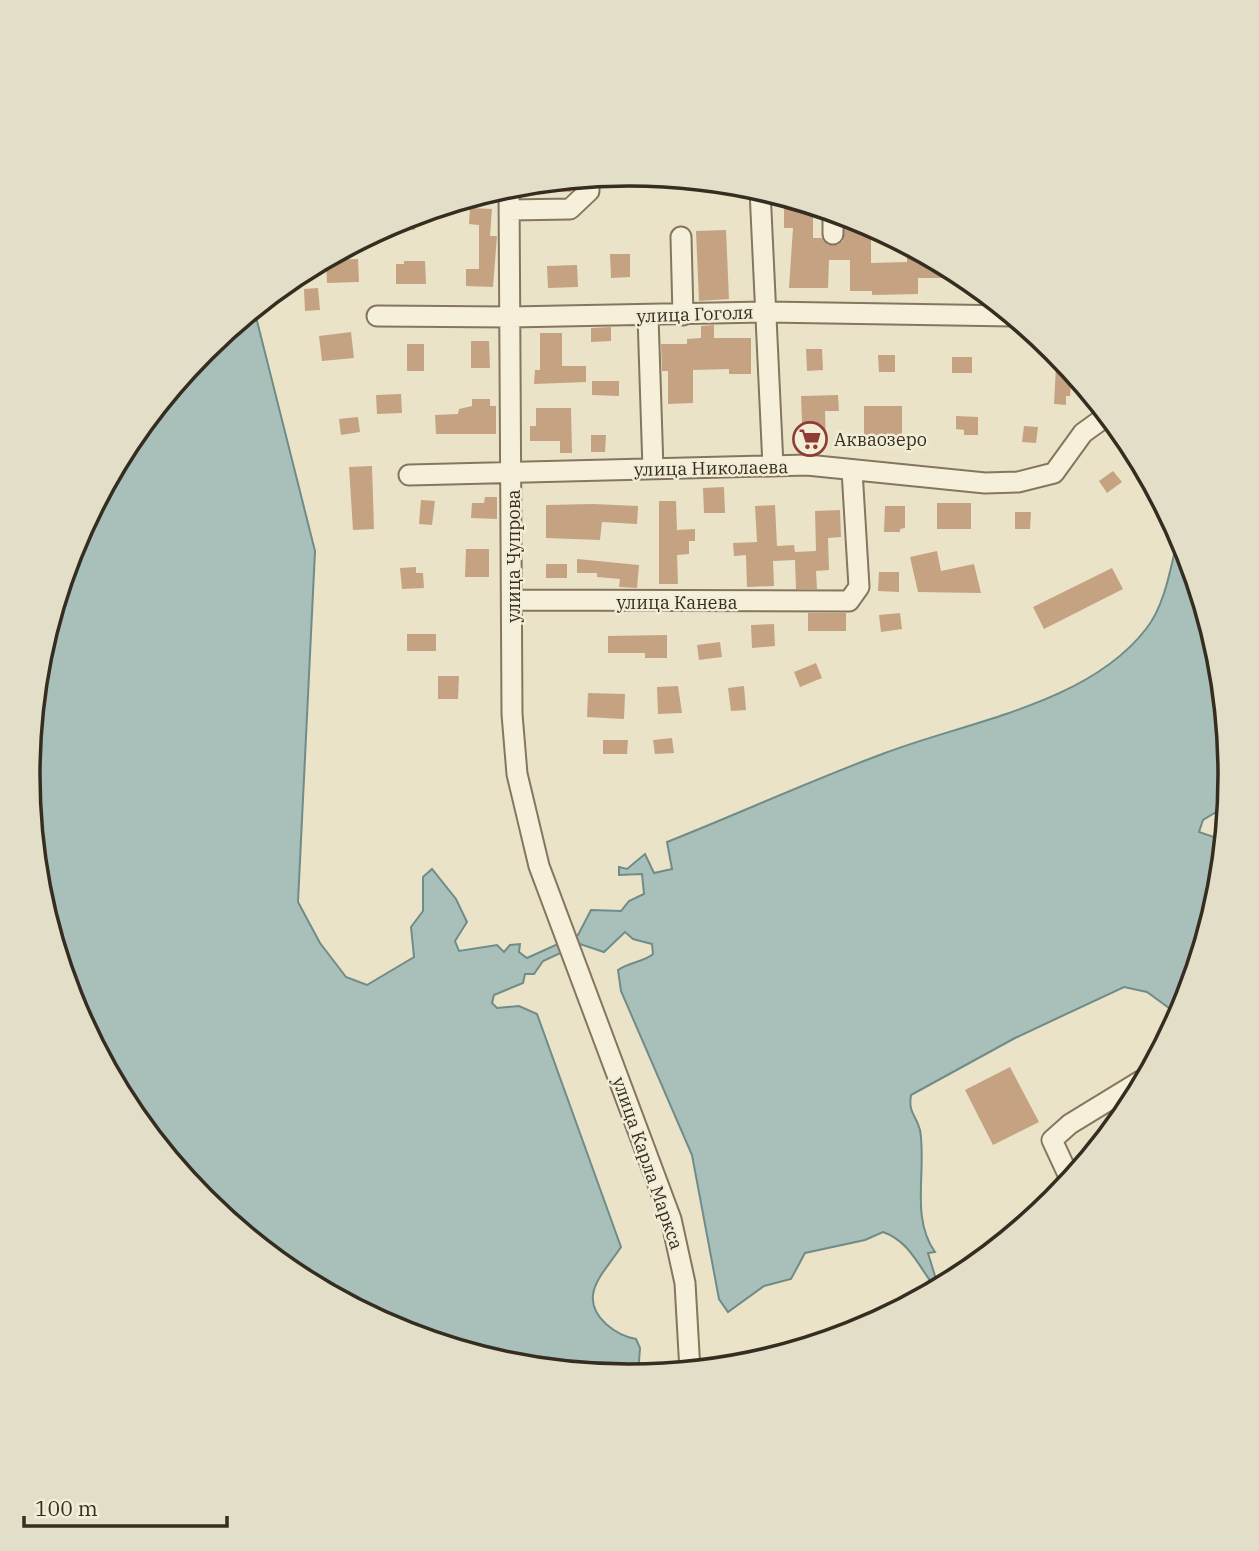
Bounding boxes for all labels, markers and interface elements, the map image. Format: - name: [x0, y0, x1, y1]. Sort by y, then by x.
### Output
- street label: улица Гоголя: [636, 300, 754, 328]
- supermarket icon: Акваозеро: [791, 420, 829, 458]
- place label: Акваозеро: [834, 428, 927, 451]
- street label: улица Николаева: [634, 455, 789, 481]
- street label: улица Чупрова: [502, 489, 525, 623]
- street label: улица Канева: [617, 591, 738, 614]
- street label: улица Карла Маркса: [608, 1074, 688, 1253]
- scale bar: [24, 1484, 228, 1528]
- text: 100 m: [35, 1494, 98, 1522]

